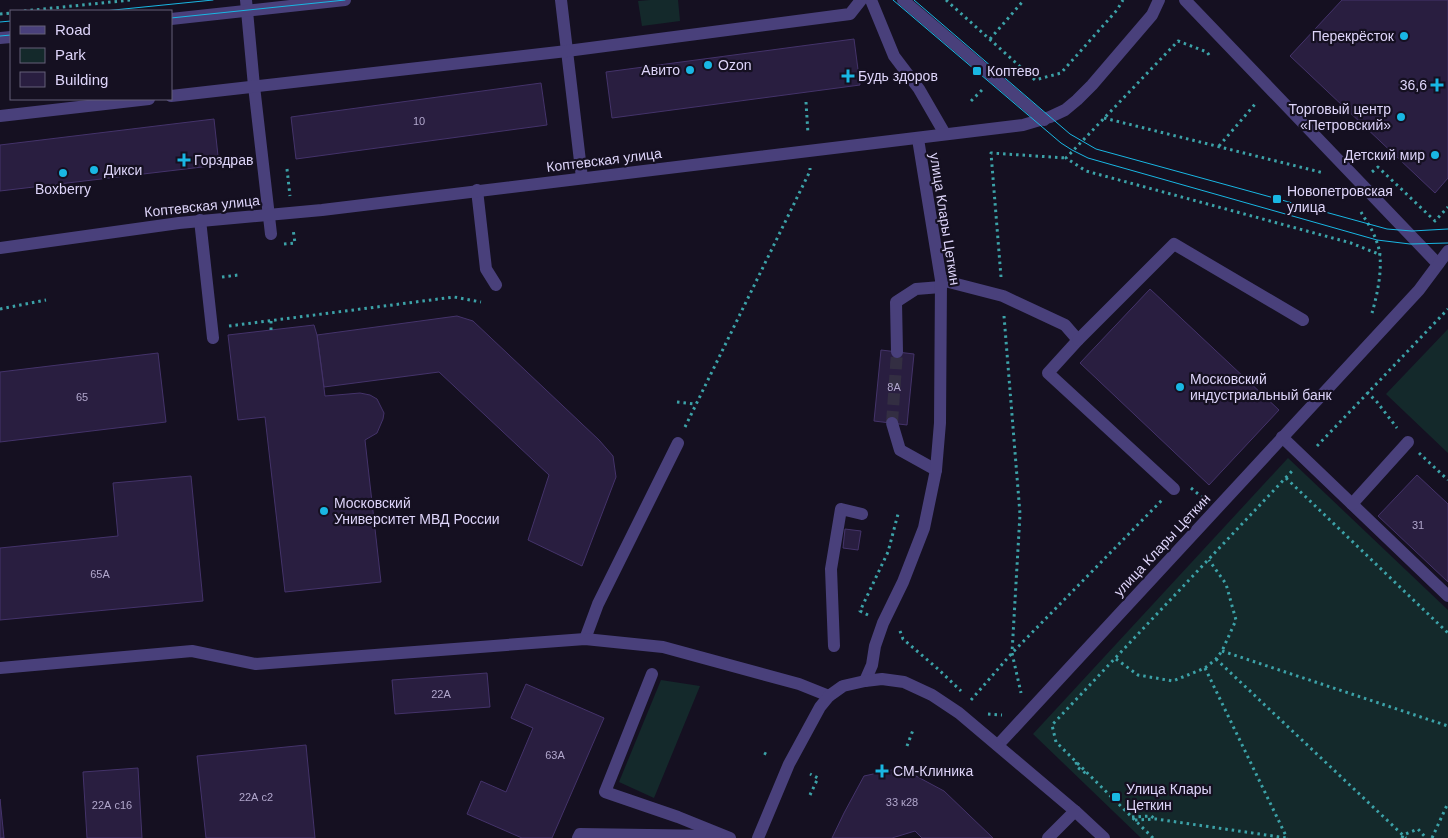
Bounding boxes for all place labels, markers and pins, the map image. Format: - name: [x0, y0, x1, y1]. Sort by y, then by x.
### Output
- place label: Перекрёсток: [1312, 28, 1395, 44]
- marker: Перекрёсток: [1398, 30, 1410, 42]
- place label: Ozon: [718, 57, 751, 73]
- marker: Ozon: [702, 59, 714, 71]
- place label: Авито: [641, 62, 680, 78]
- place label: Коптево: [987, 63, 1040, 79]
- marker: Авито: [684, 64, 696, 76]
- marker: Коптево: [971, 65, 983, 77]
- place label: Будь здоров: [858, 68, 938, 84]
- marker: Будь здоров: [842, 70, 854, 82]
- place label: 36,6: [1400, 77, 1427, 93]
- marker: 36,6: [1431, 79, 1443, 91]
- place label: Торговый центр «Петровский»: [1289, 101, 1391, 133]
- marker: Торговый центр «Петровский»: [1395, 111, 1407, 123]
- place label: Детский мир: [1344, 147, 1425, 163]
- marker: Детский мир: [1429, 149, 1441, 161]
- place label: Горздрав: [194, 152, 253, 168]
- marker: Горздрав: [178, 154, 190, 166]
- place label: Дикси: [104, 162, 142, 178]
- marker: Дикси: [88, 164, 100, 176]
- marker: Boxberry: [57, 167, 69, 179]
- place label: Boxberry: [35, 181, 91, 197]
- place label: Новопетровская улица: [1287, 183, 1393, 215]
- marker: Новопетровская улица: [1271, 193, 1283, 205]
- place label: Московский индустриальный банк: [1190, 371, 1333, 403]
- marker: Московский индустриальный банк: [1174, 381, 1186, 393]
- place label: Московский Университет МВД России: [334, 495, 500, 527]
- marker: Московский Университет МВД России: [318, 505, 330, 517]
- place label: СМ-Клиника: [893, 763, 973, 779]
- marker: СМ-Клиника: [875, 764, 889, 778]
- place label: Улица Клары Цеткин: [1126, 781, 1212, 813]
- marker: Улица Клары Цеткин: [1110, 791, 1122, 803]

